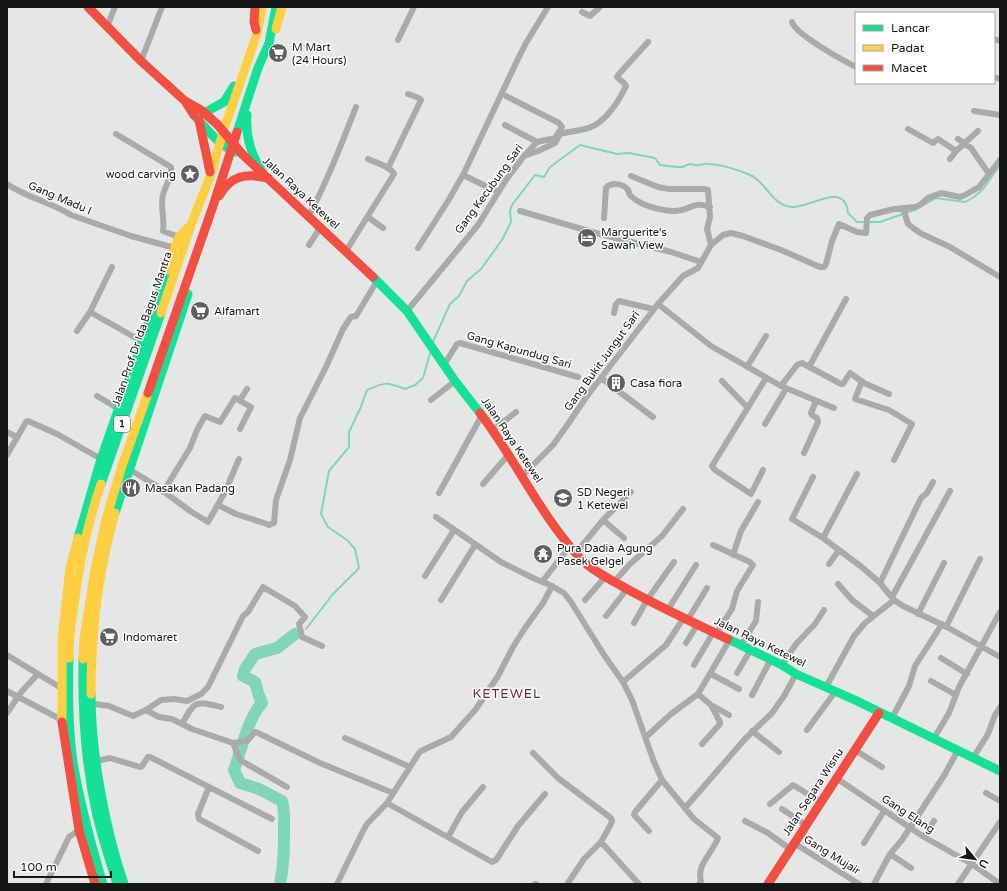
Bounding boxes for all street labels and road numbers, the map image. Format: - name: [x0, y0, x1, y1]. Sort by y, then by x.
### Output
- street label: Gang Kecubung Sari: [452, 142, 526, 236]
- street label: Jalan Raya Ketewel: [260, 154, 342, 232]
- street label: Gang Madu I: [26, 179, 94, 217]
- street label: Jalan Prof Dr Ida Bagus Mantra: [109, 250, 175, 408]
- street label: Gang Bukit Jungut Sari: [561, 309, 643, 413]
- street label: Gang Kapundug Sari: [465, 329, 573, 371]
- street label: Jalan Raya Ketewel: [479, 395, 545, 485]
- road number: 1: [114, 416, 130, 432]
- street label: Jalan Raya Ketewel: [712, 614, 808, 670]
- street label: Jalan Segara Wisnu: [780, 746, 846, 838]
- street label: Gang Elang: [879, 792, 937, 836]
- street label: Gang Mujair: [801, 832, 863, 878]

